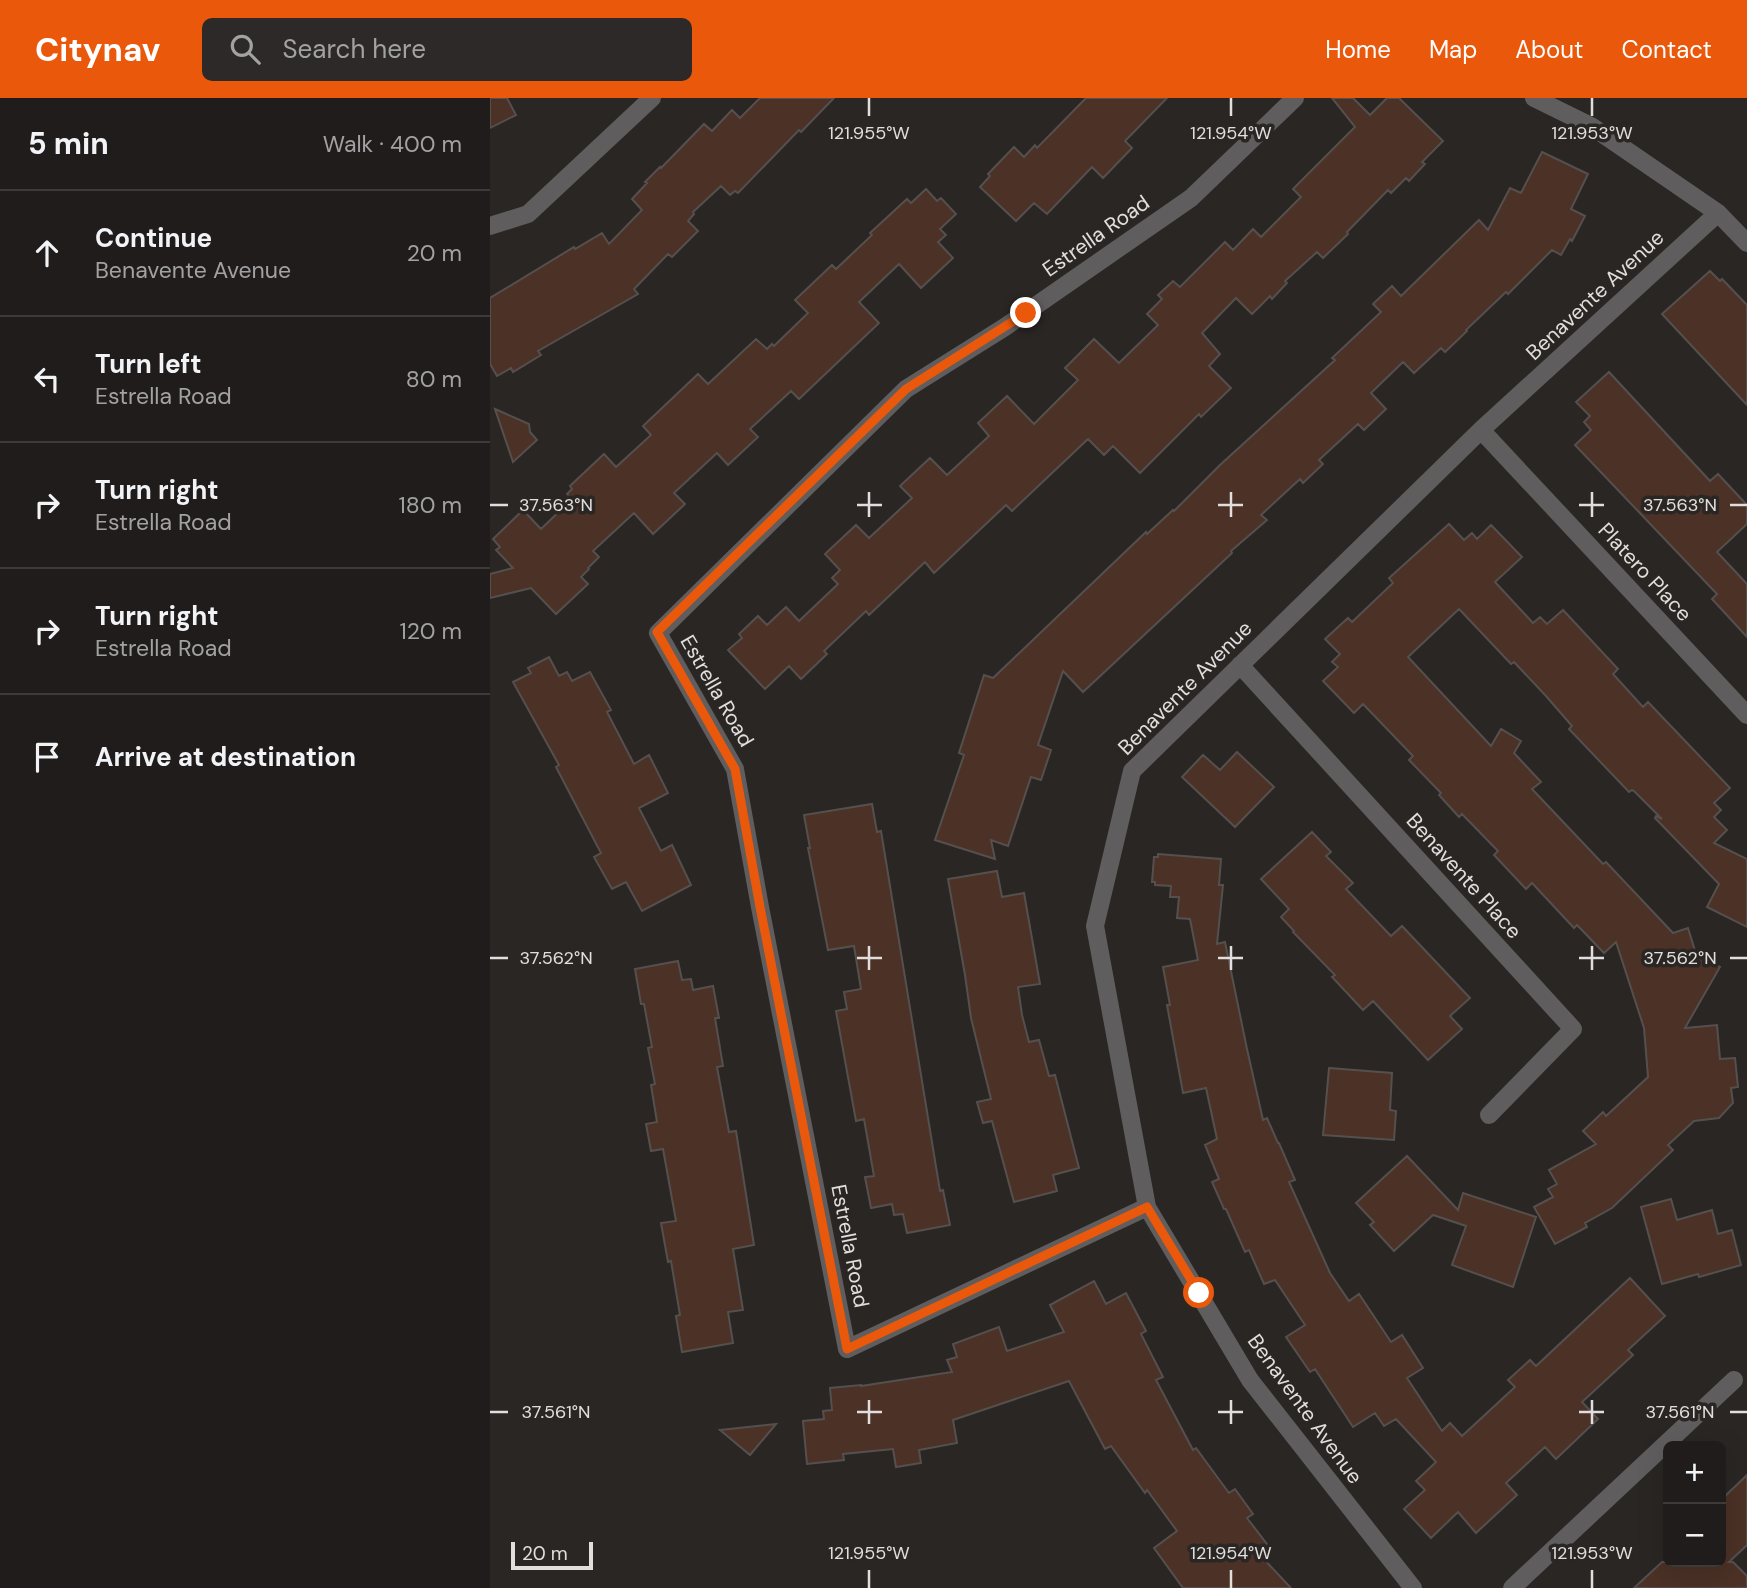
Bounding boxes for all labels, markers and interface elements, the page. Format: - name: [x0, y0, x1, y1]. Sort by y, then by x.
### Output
- search box: [202, 18, 692, 81]
- text: Citynav: [35, 28, 160, 71]
- icon: search: [226, 30, 264, 68]
- text: Search here: [282, 32, 426, 66]
- text: Home: [1325, 34, 1391, 65]
- text: Map: [1429, 34, 1477, 65]
- text: About: [1515, 34, 1584, 65]
- text: Contact: [1622, 34, 1712, 65]
- text: 121.955°W: [828, 121, 910, 145]
- text: 121.954°W: [1190, 121, 1272, 145]
- text: 121.953°W: [1551, 121, 1633, 145]
- text: 5 min: [28, 124, 109, 163]
- text: Walk · 400 m: [323, 129, 462, 159]
- street label: Estrella Road: [1037, 189, 1155, 283]
- text: Continue: [95, 221, 212, 255]
- street label: Benavente Avenue: [1520, 224, 1670, 366]
- icon: ahead: [28, 234, 66, 272]
- text: 20 m: [407, 238, 462, 268]
- text: Benavente Avenue: [95, 255, 291, 285]
- route end: [1010, 297, 1041, 328]
- text: Turn left: [95, 347, 202, 381]
- icon: left: [28, 360, 66, 398]
- text: 80 m: [406, 364, 462, 394]
- text: Estrella Road: [95, 381, 232, 411]
- text: Turn right: [95, 473, 219, 507]
- icon: right: [28, 486, 66, 524]
- text: 180 m: [398, 490, 462, 520]
- text: 37.563°N: [519, 493, 593, 517]
- text: 37.563°N: [1643, 493, 1717, 517]
- text: Estrella Road: [95, 507, 232, 537]
- street label: Platero Place: [1592, 517, 1698, 627]
- text: Turn right: [95, 599, 219, 633]
- icon: right: [28, 612, 66, 650]
- street label: Benavente Avenue: [1112, 615, 1258, 761]
- text: 120 m: [399, 616, 462, 646]
- street label: Estrella Road: [674, 630, 760, 752]
- text: Estrella Road: [95, 633, 232, 663]
- icon: arrive: [28, 738, 66, 776]
- text: Arrive at destination: [95, 740, 356, 774]
- street label: Benavente Place: [1400, 807, 1528, 945]
- text: 37.562°N: [519, 946, 593, 970]
- text: 37.562°N: [1643, 946, 1717, 970]
- street label: Estrella Road: [824, 1182, 876, 1310]
- route start: [1183, 1277, 1214, 1308]
- street label: Benavente Avenue: [1241, 1328, 1369, 1490]
- text: 37.561°N: [522, 1400, 590, 1424]
- text: 37.561°N: [1646, 1400, 1714, 1424]
- map controls: [1663, 1441, 1726, 1567]
- button: +: [1663, 1441, 1726, 1504]
- button: −: [1663, 1504, 1726, 1567]
- scale bar: [511, 1539, 593, 1571]
- text: 20 m: [522, 1541, 568, 1566]
- text: 121.955°W: [828, 1541, 910, 1565]
- text: 121.954°W: [1190, 1541, 1272, 1565]
- text: 121.953°W: [1551, 1541, 1633, 1565]

